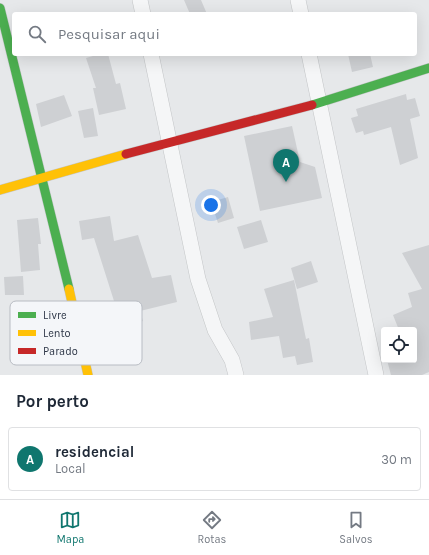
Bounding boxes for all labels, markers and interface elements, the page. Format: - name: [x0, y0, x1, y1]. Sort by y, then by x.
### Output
- search box: [12, 12, 417, 56]
- icon: search: [26, 23, 48, 45]
- text: Pesquisar aqui: [58, 25, 160, 43]
- pin: A: [273, 149, 299, 182]
- your location: [201, 195, 221, 215]
- legend: [10, 301, 142, 365]
- text: Livre: [43, 309, 67, 322]
- text: Lento: [43, 327, 71, 340]
- map controls: [381, 327, 417, 363]
- button: locate: [381, 327, 417, 363]
- text: Parado: [43, 345, 78, 358]
- text: Por perto: [16, 391, 89, 411]
- text: residencial: [55, 443, 134, 461]
- text: A: [26, 452, 34, 467]
- text: 30 m: [381, 452, 412, 467]
- text: Local: [55, 461, 86, 476]
- tab: Mapa: [57, 509, 84, 546]
- tab: Rotas: [198, 509, 226, 546]
- tab: Salvos: [339, 509, 372, 546]

